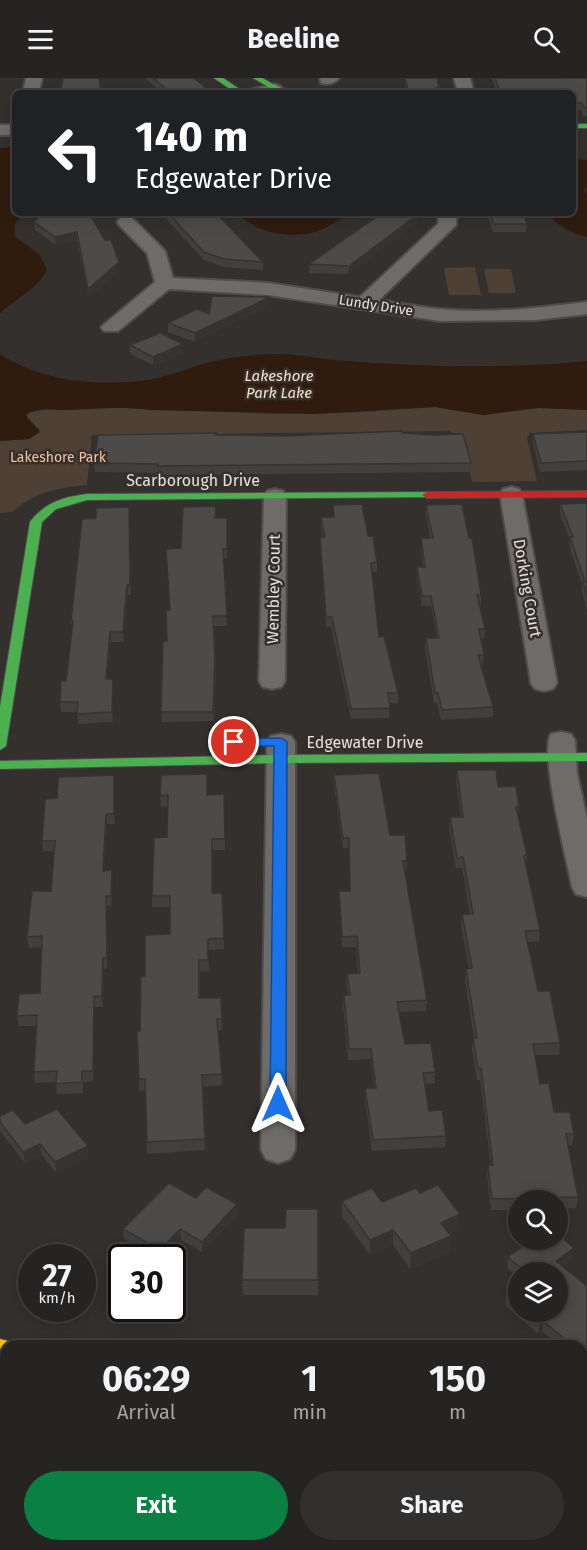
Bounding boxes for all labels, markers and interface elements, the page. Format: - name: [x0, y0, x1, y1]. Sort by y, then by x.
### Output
- icon: menu: [24, 23, 57, 56]
- text: Beeline: [247, 23, 340, 55]
- icon: search: [530, 23, 563, 56]
- text: 140 m: [135, 112, 248, 162]
- icon: left: [36, 114, 114, 192]
- text: Edgewater Drive: [135, 163, 332, 195]
- street label: Lundy Drive: [338, 291, 414, 320]
- water label: Lakeshore Park Lake: [245, 367, 314, 402]
- park label: Lakeshore Park: [10, 449, 107, 466]
- street label: Scarborough Drive: [126, 471, 260, 490]
- street label: Wembley Court: [263, 534, 284, 644]
- street label: Dorking Court: [509, 537, 546, 639]
- pin: [208, 716, 259, 767]
- icon: arrive: [217, 725, 250, 758]
- street label: Edgewater Drive: [307, 733, 423, 752]
- position arrow: [246, 1072, 310, 1136]
- map controls: [508, 1190, 568, 1322]
- button: search: [508, 1190, 568, 1250]
- speed limit sign: 30: [108, 1244, 186, 1322]
- text: 27: [42, 1258, 72, 1294]
- button: layers: [508, 1262, 568, 1322]
- text: km/h: [38, 1289, 76, 1307]
- text: 06:29: [102, 1357, 190, 1401]
- text: 1: [301, 1357, 318, 1401]
- text: 150: [429, 1357, 486, 1401]
- text: Arrival: [117, 1400, 176, 1424]
- text: min: [292, 1400, 327, 1424]
- text: m: [449, 1400, 466, 1424]
- button: Exit: [24, 1471, 288, 1540]
- button: Share: [300, 1471, 564, 1540]

